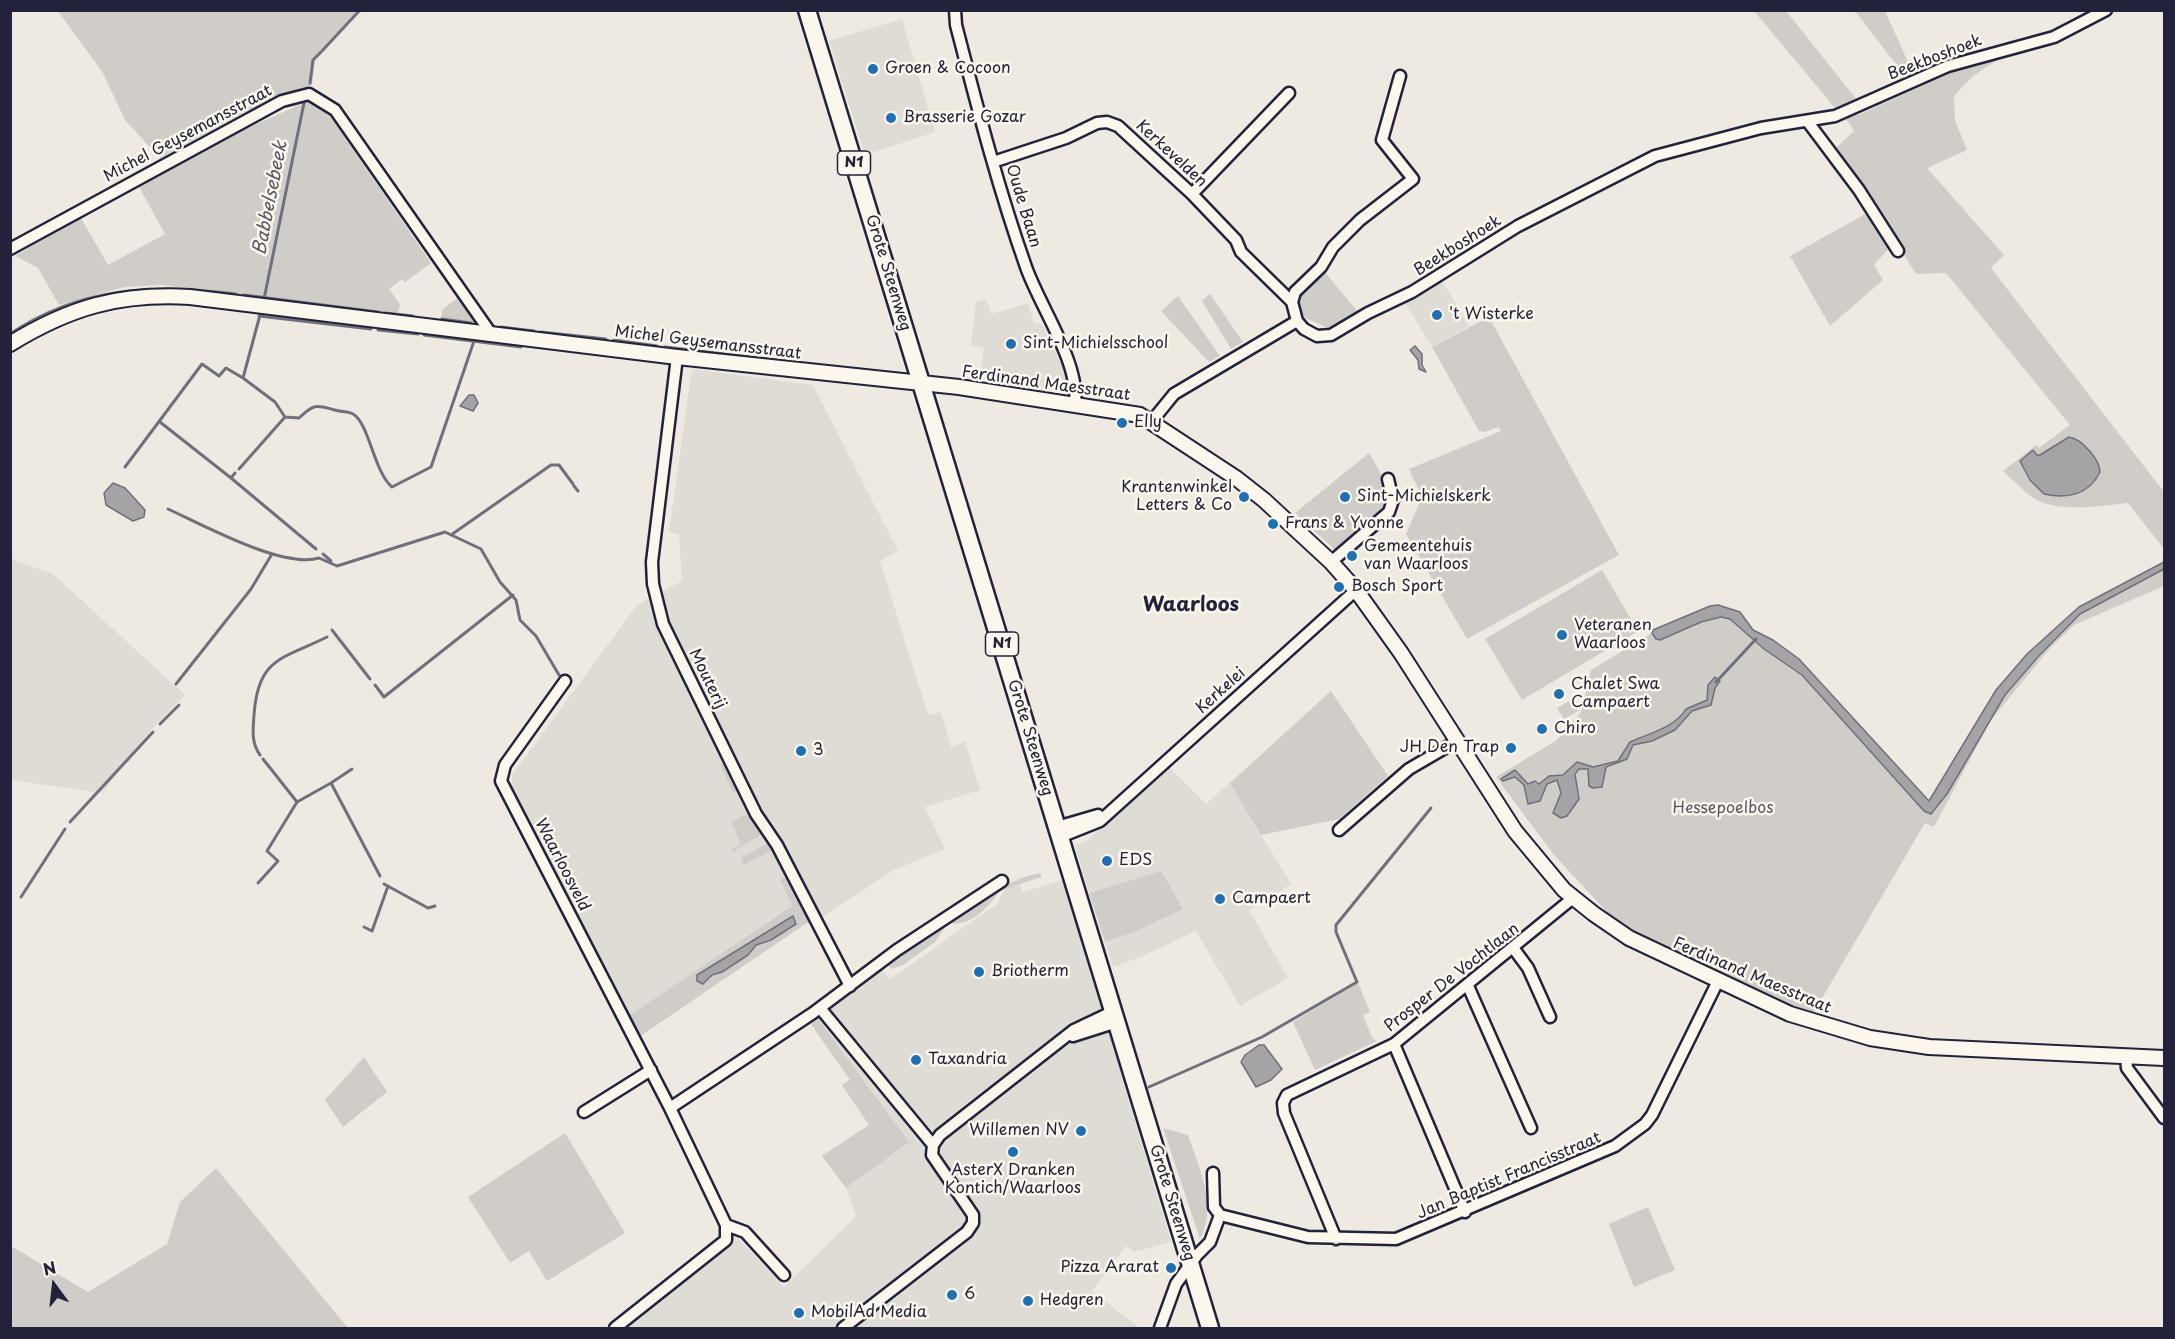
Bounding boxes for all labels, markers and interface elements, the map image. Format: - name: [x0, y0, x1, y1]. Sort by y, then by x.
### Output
- street label: Beekboshoek: [1885, 31, 1985, 85]
- place label: Groen & Cocoon: [885, 59, 1011, 79]
- marker: Groen & Cocoon: [866, 62, 880, 76]
- street label: Michel Geysemansstraat: [101, 81, 275, 187]
- place label: Brasserie Gozar: [903, 108, 1026, 128]
- marker: Brasserie Gozar: [884, 111, 898, 125]
- street label: Kerkevelden: [1132, 116, 1210, 192]
- water label: Babbelsebeek: [249, 139, 293, 257]
- road number: N1: [838, 151, 870, 175]
- street label: Oude Baan: [1001, 162, 1045, 250]
- street label: Grote Steenweg: [861, 212, 915, 334]
- street label: Beekboshoek: [1411, 212, 1505, 280]
- place label: 't Wisterke: [1449, 305, 1534, 325]
- marker: 't Wisterke: [1430, 308, 1444, 322]
- street label: Michel Geysemansstraat: [614, 322, 802, 364]
- place label: Sint-Michielsschool: [1023, 334, 1168, 354]
- marker: Sint-Michielsschool: [1004, 337, 1018, 351]
- street label: Ferdinand Maesstraat: [961, 363, 1131, 405]
- place label: Elly: [1134, 413, 1162, 433]
- marker: Elly: [1115, 416, 1129, 430]
- place label: Krantenwinkel Letters & Co: [1121, 478, 1232, 516]
- place label: Sint-Michielskerk: [1357, 487, 1491, 507]
- marker: Krantenwinkel Letters & Co: [1237, 490, 1251, 504]
- marker: Sint-Michielskerk: [1338, 490, 1352, 504]
- place label: Frans & Yvonne: [1285, 514, 1404, 534]
- marker: Frans & Yvonne: [1266, 517, 1280, 531]
- place label: Gemeentehuis van Waarloos: [1364, 537, 1472, 575]
- marker: Gemeentehuis van Waarloos: [1345, 549, 1359, 563]
- place label: Bosch Sport: [1351, 577, 1443, 597]
- marker: Bosch Sport: [1332, 580, 1346, 594]
- district label: Waarloos: [1143, 593, 1239, 617]
- place label: Veteranen Waarloos: [1574, 616, 1652, 654]
- marker: Veteranen Waarloos: [1555, 628, 1569, 642]
- road number: N1: [986, 632, 1018, 656]
- street label: Mouterij: [684, 646, 730, 712]
- street label: Kerkelei: [1192, 664, 1250, 718]
- place label: Chalet Swa Campaert: [1571, 675, 1660, 713]
- street label: Grote Steenweg: [1003, 677, 1057, 799]
- marker: Chalet Swa Campaert: [1552, 687, 1566, 701]
- place label: Chiro: [1554, 719, 1596, 739]
- marker: Chiro: [1535, 722, 1549, 736]
- place label: JH Den Trap: [1400, 738, 1499, 758]
- place label: 3: [813, 741, 824, 761]
- marker: JH Den Trap: [1504, 741, 1518, 755]
- marker: 3: [794, 744, 808, 758]
- park label: Hessepoelbos: [1673, 799, 1773, 819]
- street label: Waarloosveld: [530, 816, 594, 914]
- place label: EDS: [1119, 851, 1152, 871]
- marker: EDS: [1100, 854, 1114, 868]
- place label: Campaert: [1232, 889, 1311, 909]
- marker: Campaert: [1213, 892, 1227, 906]
- street label: Prosper De Vochtlaan: [1381, 919, 1523, 1037]
- street label: Ferdinand Maesstraat: [1670, 934, 1834, 1018]
- place label: Briotherm: [991, 962, 1069, 982]
- marker: Briotherm: [972, 965, 986, 979]
- place label: Taxandria: [928, 1050, 1007, 1070]
- marker: Taxandria: [909, 1053, 923, 1067]
- place label: Willemen NV: [969, 1121, 1069, 1141]
- marker: Willemen NV: [1074, 1124, 1088, 1138]
- street label: Jan Baptist Francisstraat: [1414, 1128, 1604, 1224]
- street label: Grote Steenweg: [1145, 1142, 1199, 1264]
- marker: AsterX Dranken Kontich/Waarloos: [1006, 1145, 1020, 1159]
- place label: AsterX Dranken Kontich/Waarloos: [945, 1161, 1081, 1199]
- text: N: [40, 1254, 59, 1281]
- north arrow: [24, 1255, 84, 1315]
- place label: Pizza Ararat: [1060, 1258, 1159, 1278]
- marker: Pizza Ararat: [1164, 1261, 1178, 1275]
- place label: 6: [964, 1285, 975, 1305]
- marker: 6: [945, 1288, 959, 1302]
- place label: Hedgren: [1040, 1291, 1104, 1311]
- marker: Hedgren: [1021, 1294, 1035, 1308]
- place label: MobilAd Media: [811, 1303, 927, 1323]
- marker: MobilAd Media: [792, 1306, 806, 1320]

